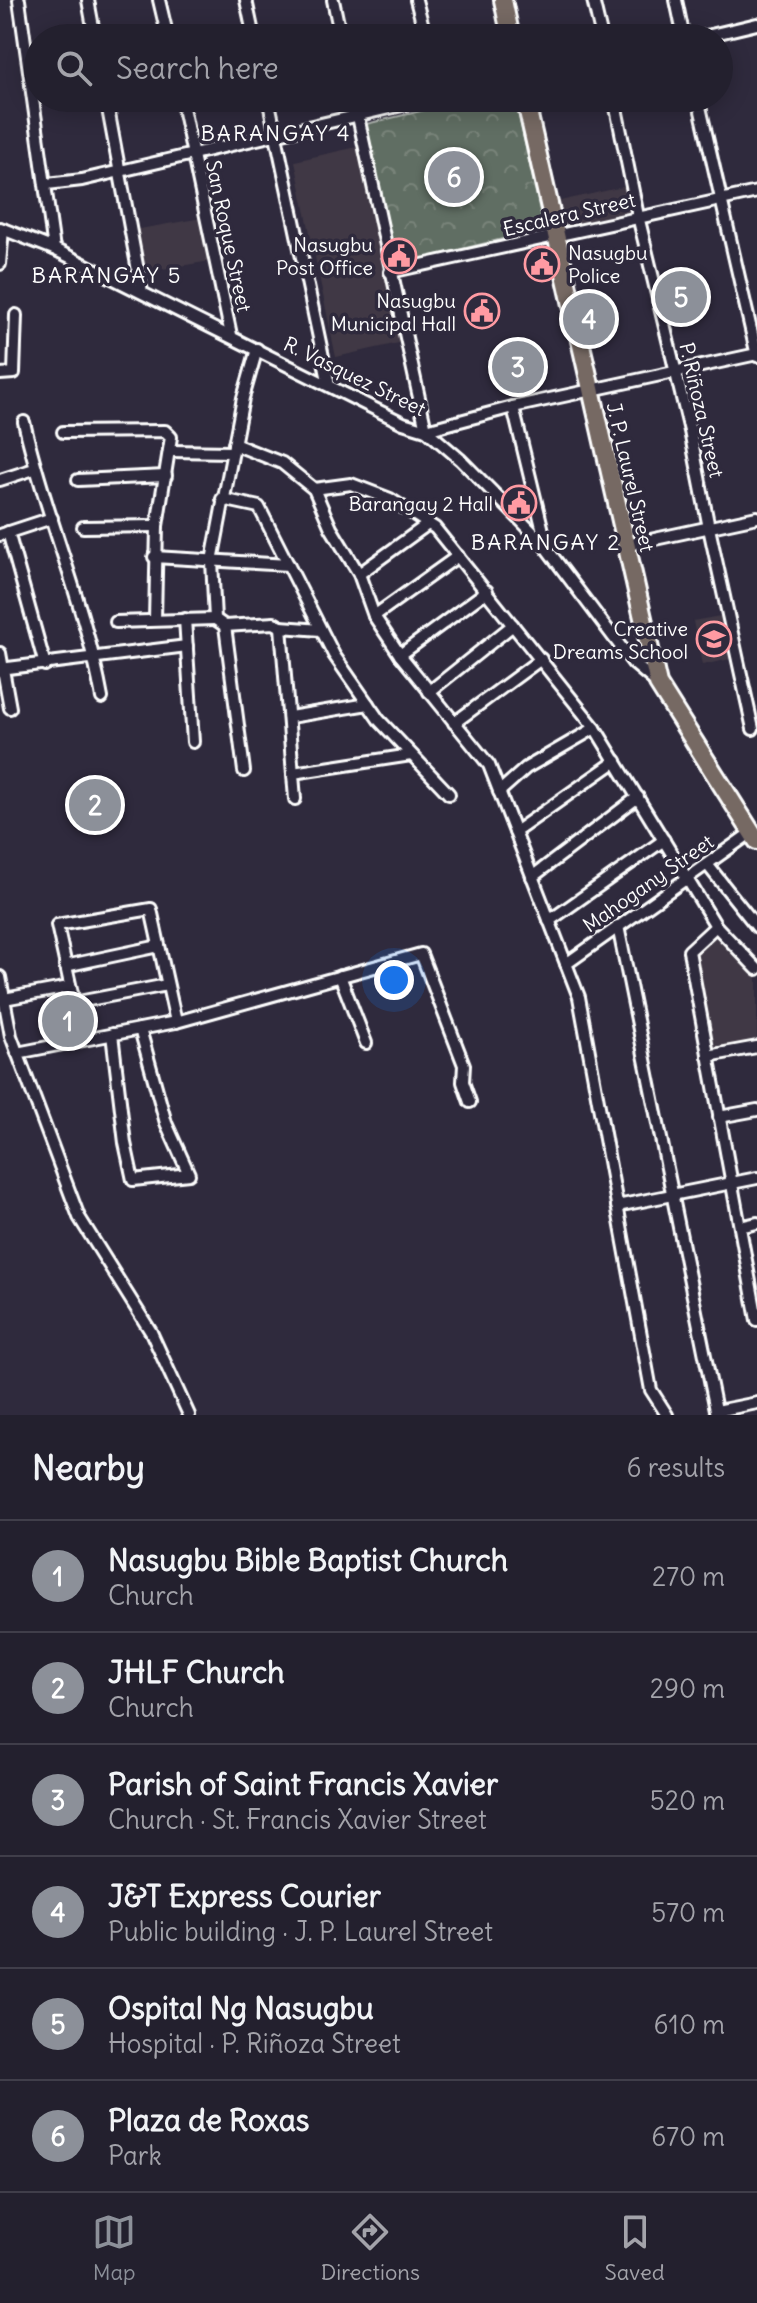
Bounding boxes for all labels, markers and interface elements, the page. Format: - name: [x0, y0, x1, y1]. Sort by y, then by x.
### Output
- search box: [24, 24, 733, 112]
- icon: search: [52, 46, 96, 90]
- text: Search here: [116, 49, 279, 87]
- district label: BARANGAY 4: [200, 119, 352, 147]
- pin: 6: [428, 147, 480, 207]
- street label: San Roque Street: [201, 158, 257, 314]
- street label: Escalera Street: [500, 187, 638, 241]
- place label: Nasugbu Post Office: [276, 232, 373, 280]
- public building icon: Nasugbu Post Office: [380, 237, 418, 275]
- place label: Nasugbu Police: [568, 240, 648, 288]
- public building icon: Nasugbu Police: [523, 245, 561, 283]
- district label: BARANGAY 5: [31, 261, 183, 289]
- pin: 5: [655, 267, 707, 327]
- place label: Nasugbu Municipal Hall: [331, 288, 456, 336]
- pin: 4: [563, 289, 615, 349]
- public building icon: Nasugbu Municipal Hall: [463, 292, 501, 330]
- street label: R. Vasquez Street: [280, 331, 430, 421]
- pin: 3: [492, 337, 544, 397]
- street label: P. Riñoza Street: [674, 340, 730, 480]
- street label: J. P. Laurel Street: [602, 400, 660, 555]
- public building icon: Barangay 2 Hall: [500, 484, 538, 522]
- place label: Barangay 2 Hall: [348, 491, 493, 516]
- district label: BARANGAY 2: [471, 528, 621, 556]
- place label: Creative Dreams School: [553, 616, 688, 664]
- school or university icon: Creative Dreams School: [695, 620, 733, 658]
- pin: 2: [69, 775, 121, 835]
- street label: Mahogany Street: [578, 828, 718, 937]
- your location: [374, 960, 414, 1000]
- pin: 1: [42, 991, 94, 1051]
- text: Nearby: [32, 1446, 145, 1489]
- text: 6 results: [627, 1451, 725, 1484]
- text: Nasugbu Bible Baptist Church: [108, 1541, 508, 1579]
- text: 1: [53, 1560, 63, 1593]
- text: 270 m: [652, 1560, 725, 1593]
- text: Church: [108, 1579, 194, 1612]
- text: JHLF Church: [108, 1653, 285, 1691]
- text: 2: [51, 1672, 65, 1705]
- text: 290 m: [650, 1672, 725, 1705]
- text: Church: [108, 1691, 194, 1724]
- text: Parish of Saint Francis Xavier: [108, 1765, 498, 1803]
- text: 3: [51, 1784, 65, 1817]
- text: 520 m: [650, 1784, 725, 1817]
- text: Church · St. Francis Xavier Street: [108, 1803, 487, 1836]
- text: J&T Express Courier: [108, 1877, 381, 1915]
- text: 4: [50, 1896, 66, 1929]
- text: 570 m: [651, 1896, 725, 1929]
- text: Public building · J. P. Laurel Street: [108, 1915, 493, 1948]
- text: Ospital Ng Nasugbu: [108, 1989, 374, 2027]
- text: 5: [51, 2008, 65, 2041]
- text: 610 m: [654, 2008, 725, 2041]
- text: Hospital · P. Riñoza Street: [108, 2027, 401, 2060]
- text: Plaza de Roxas: [108, 2101, 309, 2139]
- text: 6: [50, 2120, 66, 2153]
- text: 670 m: [651, 2120, 725, 2153]
- text: Park: [108, 2139, 162, 2172]
- tab: Map: [92, 2210, 136, 2286]
- tab: Directions: [321, 2210, 420, 2286]
- tab: Saved: [604, 2210, 665, 2286]

